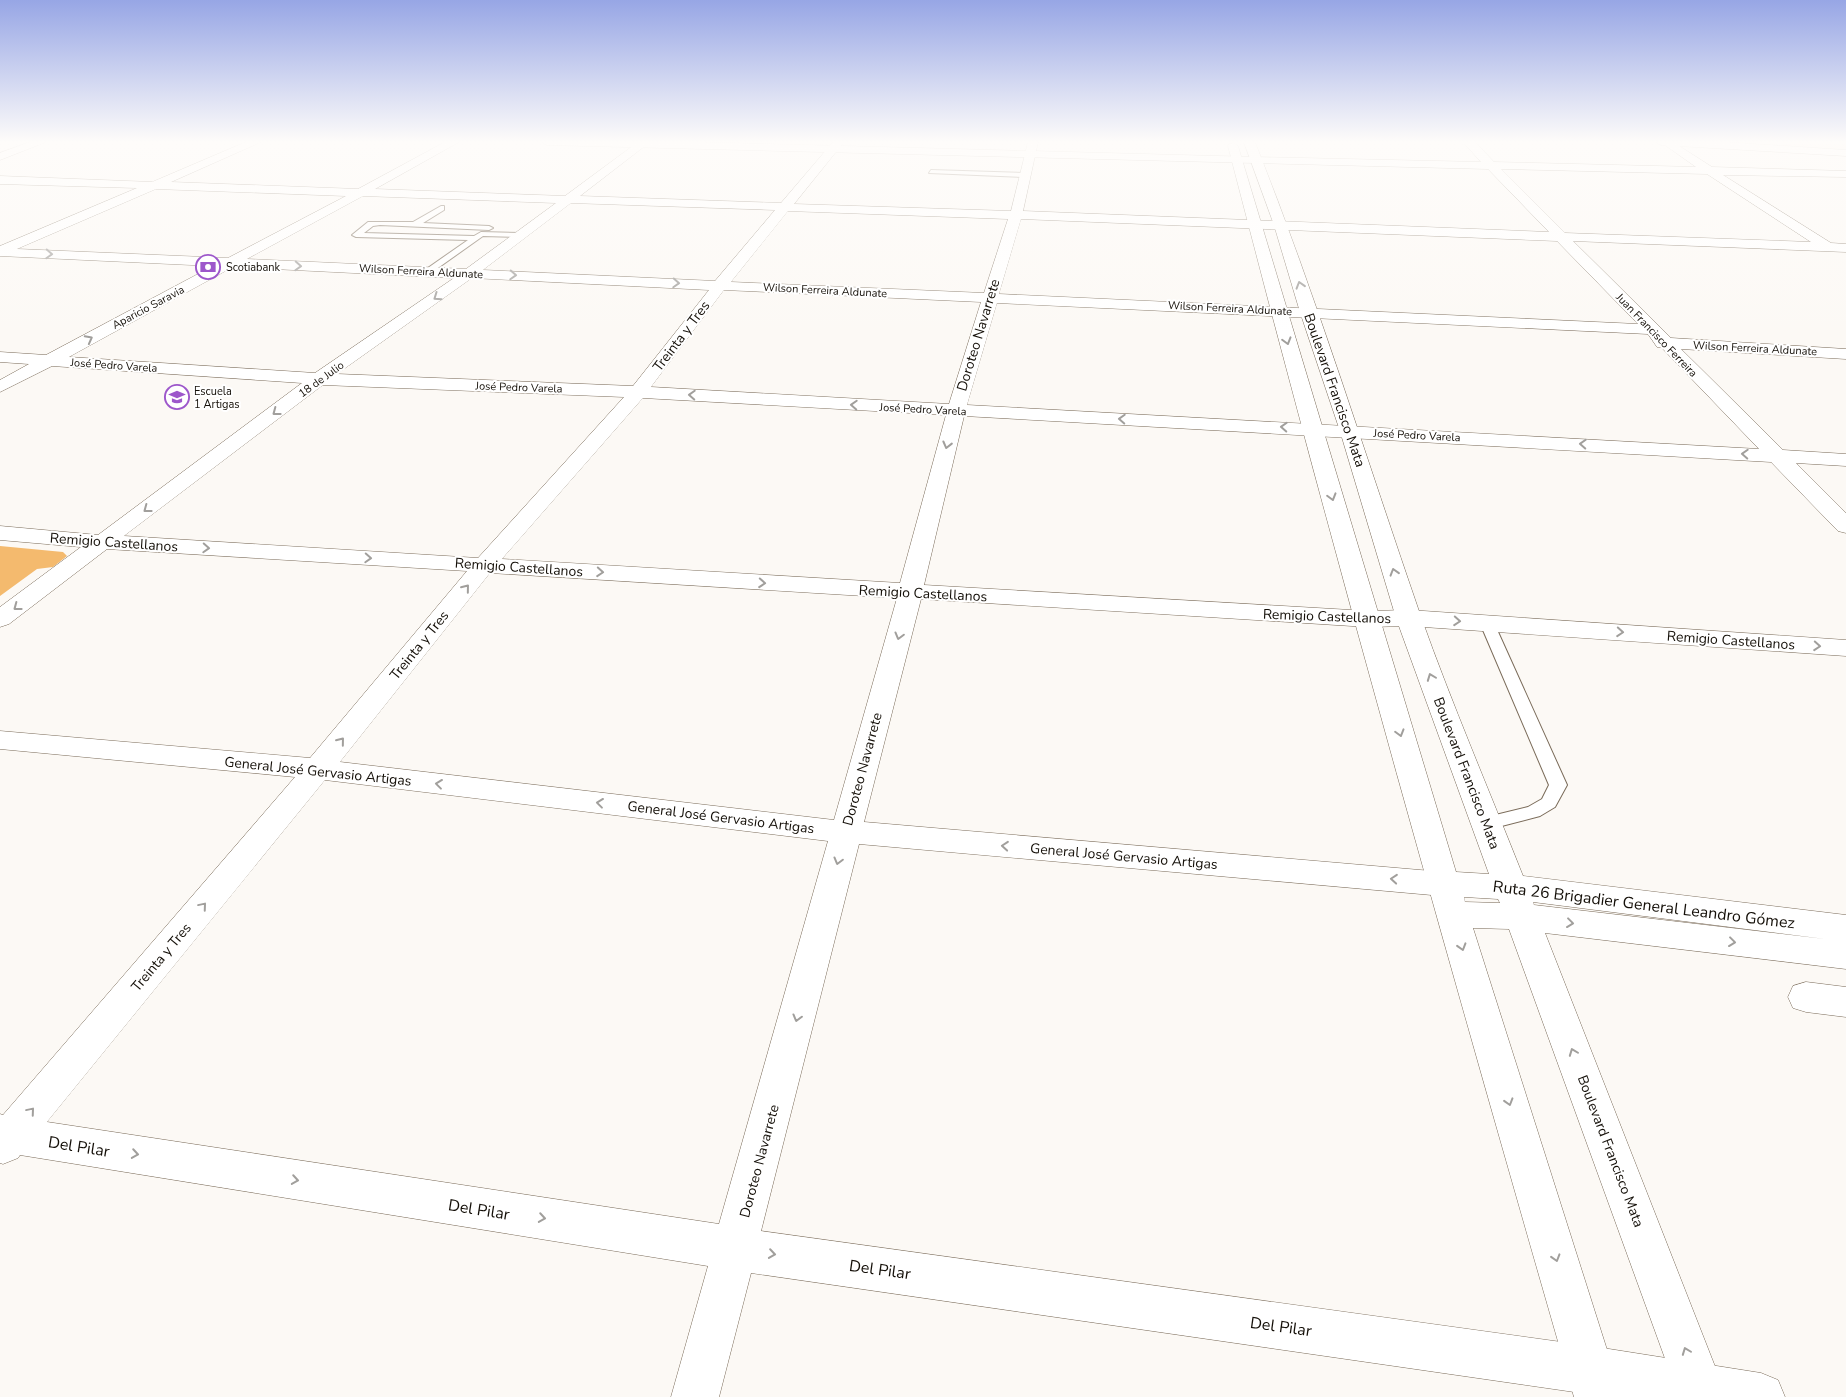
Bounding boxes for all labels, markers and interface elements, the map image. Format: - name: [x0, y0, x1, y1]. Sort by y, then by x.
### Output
- one-way arrow: [45, 249, 53, 260]
- bank icon: Scotiabank: [195, 254, 221, 280]
- place label: Scotiabank: [226, 260, 281, 275]
- one-way arrow: [295, 260, 303, 271]
- street label: Wilson Ferreira Aldunate: [359, 261, 484, 282]
- one-way arrow: [509, 270, 517, 281]
- street label: Doroteo Navarrete: [952, 277, 1005, 394]
- one-way arrow: [672, 278, 680, 288]
- street label: Wilson Ferreira Aldunate: [763, 280, 888, 301]
- one-way arrow: [1295, 281, 1305, 289]
- street label: Aparicio Saravia: [110, 282, 187, 333]
- street label: Juan Francisco Ferreira: [1612, 290, 1701, 381]
- one-way arrow: [433, 291, 443, 300]
- street label: Treinta y Tres: [649, 297, 714, 376]
- street label: Wilson Ferreira Aldunate: [1168, 298, 1293, 319]
- street label: Boulevard Francisco Mata: [1299, 311, 1370, 470]
- one-way arrow: [84, 335, 93, 345]
- one-way arrow: [1281, 337, 1291, 345]
- street label: Wilson Ferreira Aldunate: [1693, 338, 1818, 359]
- street label: José Pedro Varela: [69, 355, 158, 376]
- street label: 18 de Julio: [296, 358, 347, 401]
- street label: José Pedro Varela: [474, 378, 563, 397]
- school or university icon: Escuela 1 Artigas: [164, 384, 190, 410]
- place label: Escuela 1 Artigas: [194, 384, 240, 412]
- one-way arrow: [688, 390, 696, 401]
- one-way arrow: [850, 400, 858, 411]
- street label: José Pedro Varela: [878, 400, 967, 419]
- one-way arrow: [273, 406, 282, 414]
- one-way arrow: [1117, 414, 1125, 425]
- one-way arrow: [1280, 422, 1288, 433]
- street label: José Pedro Varela: [1372, 426, 1461, 445]
- one-way arrow: [1578, 439, 1586, 450]
- one-way arrow: [942, 440, 953, 449]
- one-way arrow: [1741, 448, 1749, 459]
- one-way arrow: [1327, 493, 1337, 501]
- one-way arrow: [143, 503, 153, 512]
- street label: Remigio Castellanos: [49, 529, 179, 556]
- one-way arrow: [202, 543, 210, 554]
- one-way arrow: [364, 552, 372, 563]
- street label: Remigio Castellanos: [454, 554, 584, 581]
- one-way arrow: [596, 567, 604, 578]
- one-way arrow: [1390, 568, 1400, 577]
- one-way arrow: [758, 577, 766, 588]
- street label: Remigio Castellanos: [858, 581, 988, 606]
- one-way arrow: [460, 585, 468, 594]
- one-way arrow: [14, 601, 23, 609]
- street label: Remigio Castellanos: [1262, 605, 1392, 628]
- street label: Treinta y Tres: [386, 606, 453, 684]
- one-way arrow: [1454, 616, 1462, 627]
- one-way arrow: [1616, 627, 1624, 638]
- street label: Remigio Castellanos: [1666, 627, 1796, 654]
- one-way arrow: [894, 632, 904, 640]
- one-way arrow: [1813, 640, 1821, 651]
- one-way arrow: [1427, 674, 1437, 682]
- street label: Boulevard Francisco Mata: [1429, 694, 1504, 852]
- street label: Doroteo Navarrete: [838, 710, 887, 828]
- one-way arrow: [1394, 729, 1405, 738]
- one-way arrow: [336, 738, 345, 747]
- street label: General José Gervasio Artigas: [223, 752, 413, 791]
- one-way arrow: [435, 779, 443, 790]
- street label: General José Gervasio Artigas: [626, 797, 816, 838]
- one-way arrow: [596, 798, 604, 809]
- street label: General José Gervasio Artigas: [1029, 839, 1219, 874]
- one-way arrow: [1001, 841, 1009, 852]
- one-way arrow: [833, 856, 843, 864]
- one-way arrow: [1390, 874, 1398, 885]
- street label: Ruta 26 Brigadier General Leandro Gómez: [1492, 876, 1796, 934]
- one-way arrow: [198, 903, 207, 912]
- one-way arrow: [1567, 917, 1575, 928]
- street label: Treinta y Tres: [127, 919, 196, 996]
- one-way arrow: [1728, 936, 1736, 947]
- one-way arrow: [1457, 942, 1467, 950]
- one-way arrow: [792, 1013, 803, 1022]
- one-way arrow: [1569, 1048, 1579, 1057]
- street label: Boulevard Francisco Mata: [1573, 1072, 1648, 1230]
- one-way arrow: [1504, 1098, 1514, 1106]
- street label: Doroteo Navarrete: [735, 1102, 784, 1220]
- one-way arrow: [26, 1108, 34, 1117]
- street label: Del Pilar: [46, 1131, 111, 1163]
- one-way arrow: [130, 1149, 139, 1159]
- one-way arrow: [291, 1174, 299, 1184]
- street label: Del Pilar: [446, 1194, 511, 1226]
- one-way arrow: [538, 1213, 546, 1223]
- one-way arrow: [768, 1248, 776, 1259]
- one-way arrow: [1551, 1253, 1561, 1261]
- street label: Del Pilar: [848, 1255, 912, 1285]
- street label: Del Pilar: [1249, 1312, 1313, 1342]
- one-way arrow: [1682, 1348, 1692, 1356]

